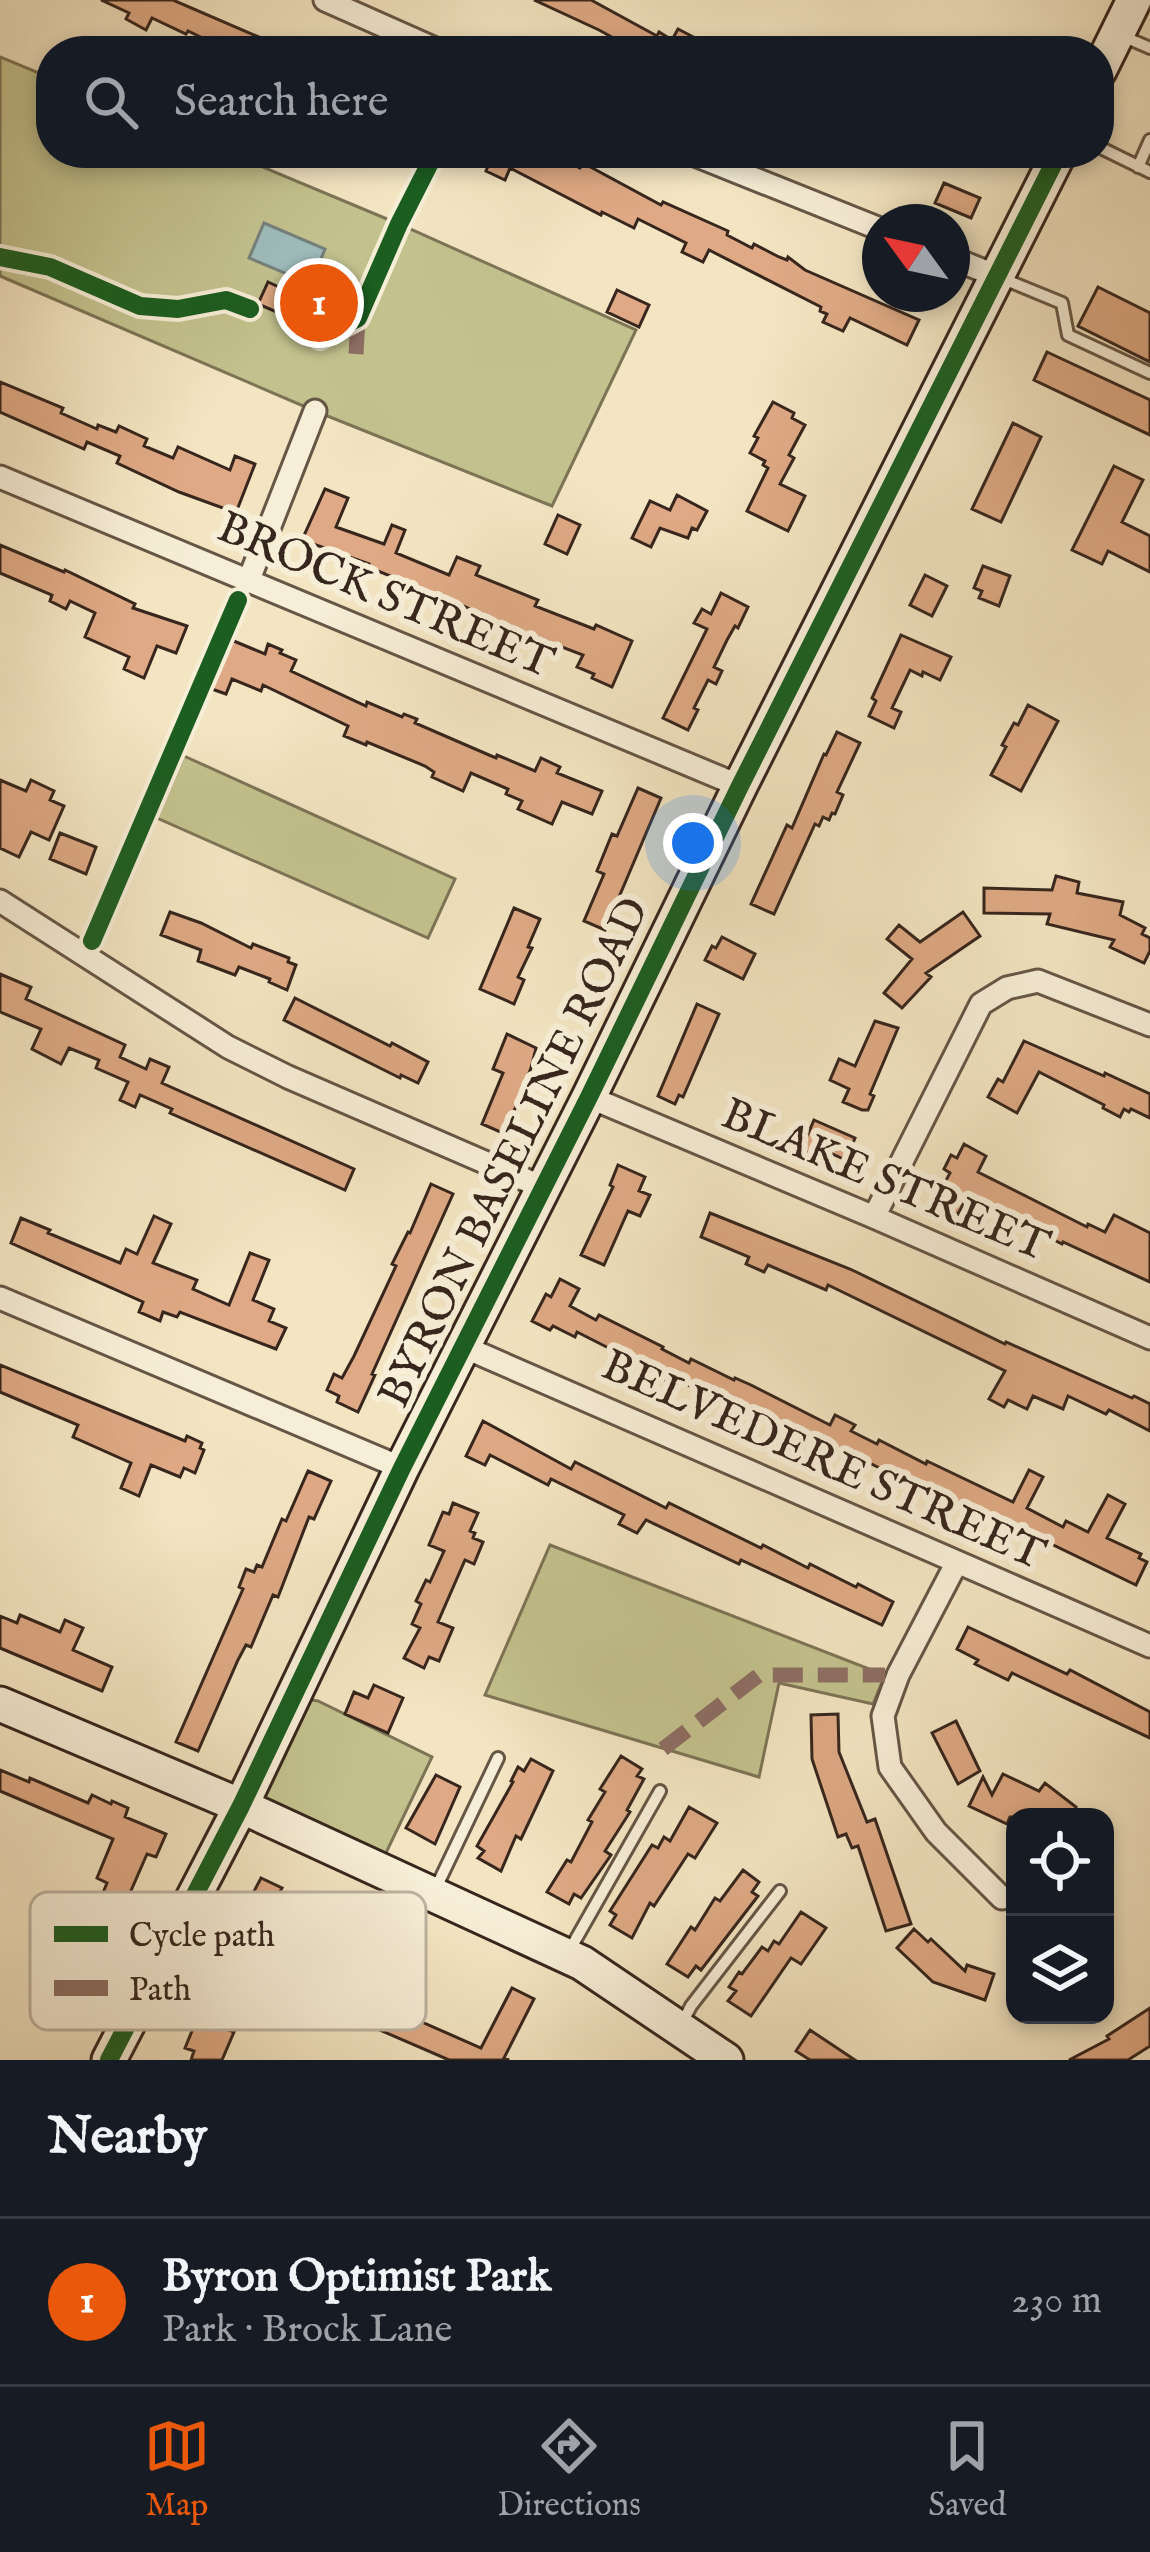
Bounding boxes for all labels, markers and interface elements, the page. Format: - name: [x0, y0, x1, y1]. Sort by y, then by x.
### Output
- search box: [36, 36, 1114, 168]
- icon: search: [78, 69, 144, 135]
- text: Search here: [174, 74, 388, 131]
- north arrow: [862, 204, 970, 312]
- pin: 1: [280, 258, 358, 348]
- street label: BROCK STREET: [208, 500, 562, 693]
- your location: [663, 813, 723, 873]
- street label: BYRON BASELINE ROAD: [367, 889, 663, 1417]
- street label: BLAKE STREET: [712, 1086, 1058, 1276]
- street label: BELVEDERE STREET: [593, 1338, 1054, 1585]
- map controls: [1006, 1808, 1114, 2024]
- button: locate: [1006, 1808, 1114, 1916]
- legend: [30, 1892, 426, 2030]
- text: Cycle path: [129, 1916, 275, 1958]
- button: layers: [1006, 1916, 1114, 2024]
- text: Path: [129, 1970, 191, 2012]
- text: Nearby: [48, 2106, 207, 2171]
- text: Byron Optimist Park: [162, 2249, 551, 2306]
- text: 1: [80, 2277, 94, 2326]
- text: 230 m: [1011, 2277, 1102, 2326]
- text: Park · Brock Lane: [162, 2306, 452, 2355]
- tab: Map: [144, 2413, 210, 2527]
- tab: Directions: [497, 2413, 641, 2527]
- tab: Saved: [928, 2413, 1006, 2527]

